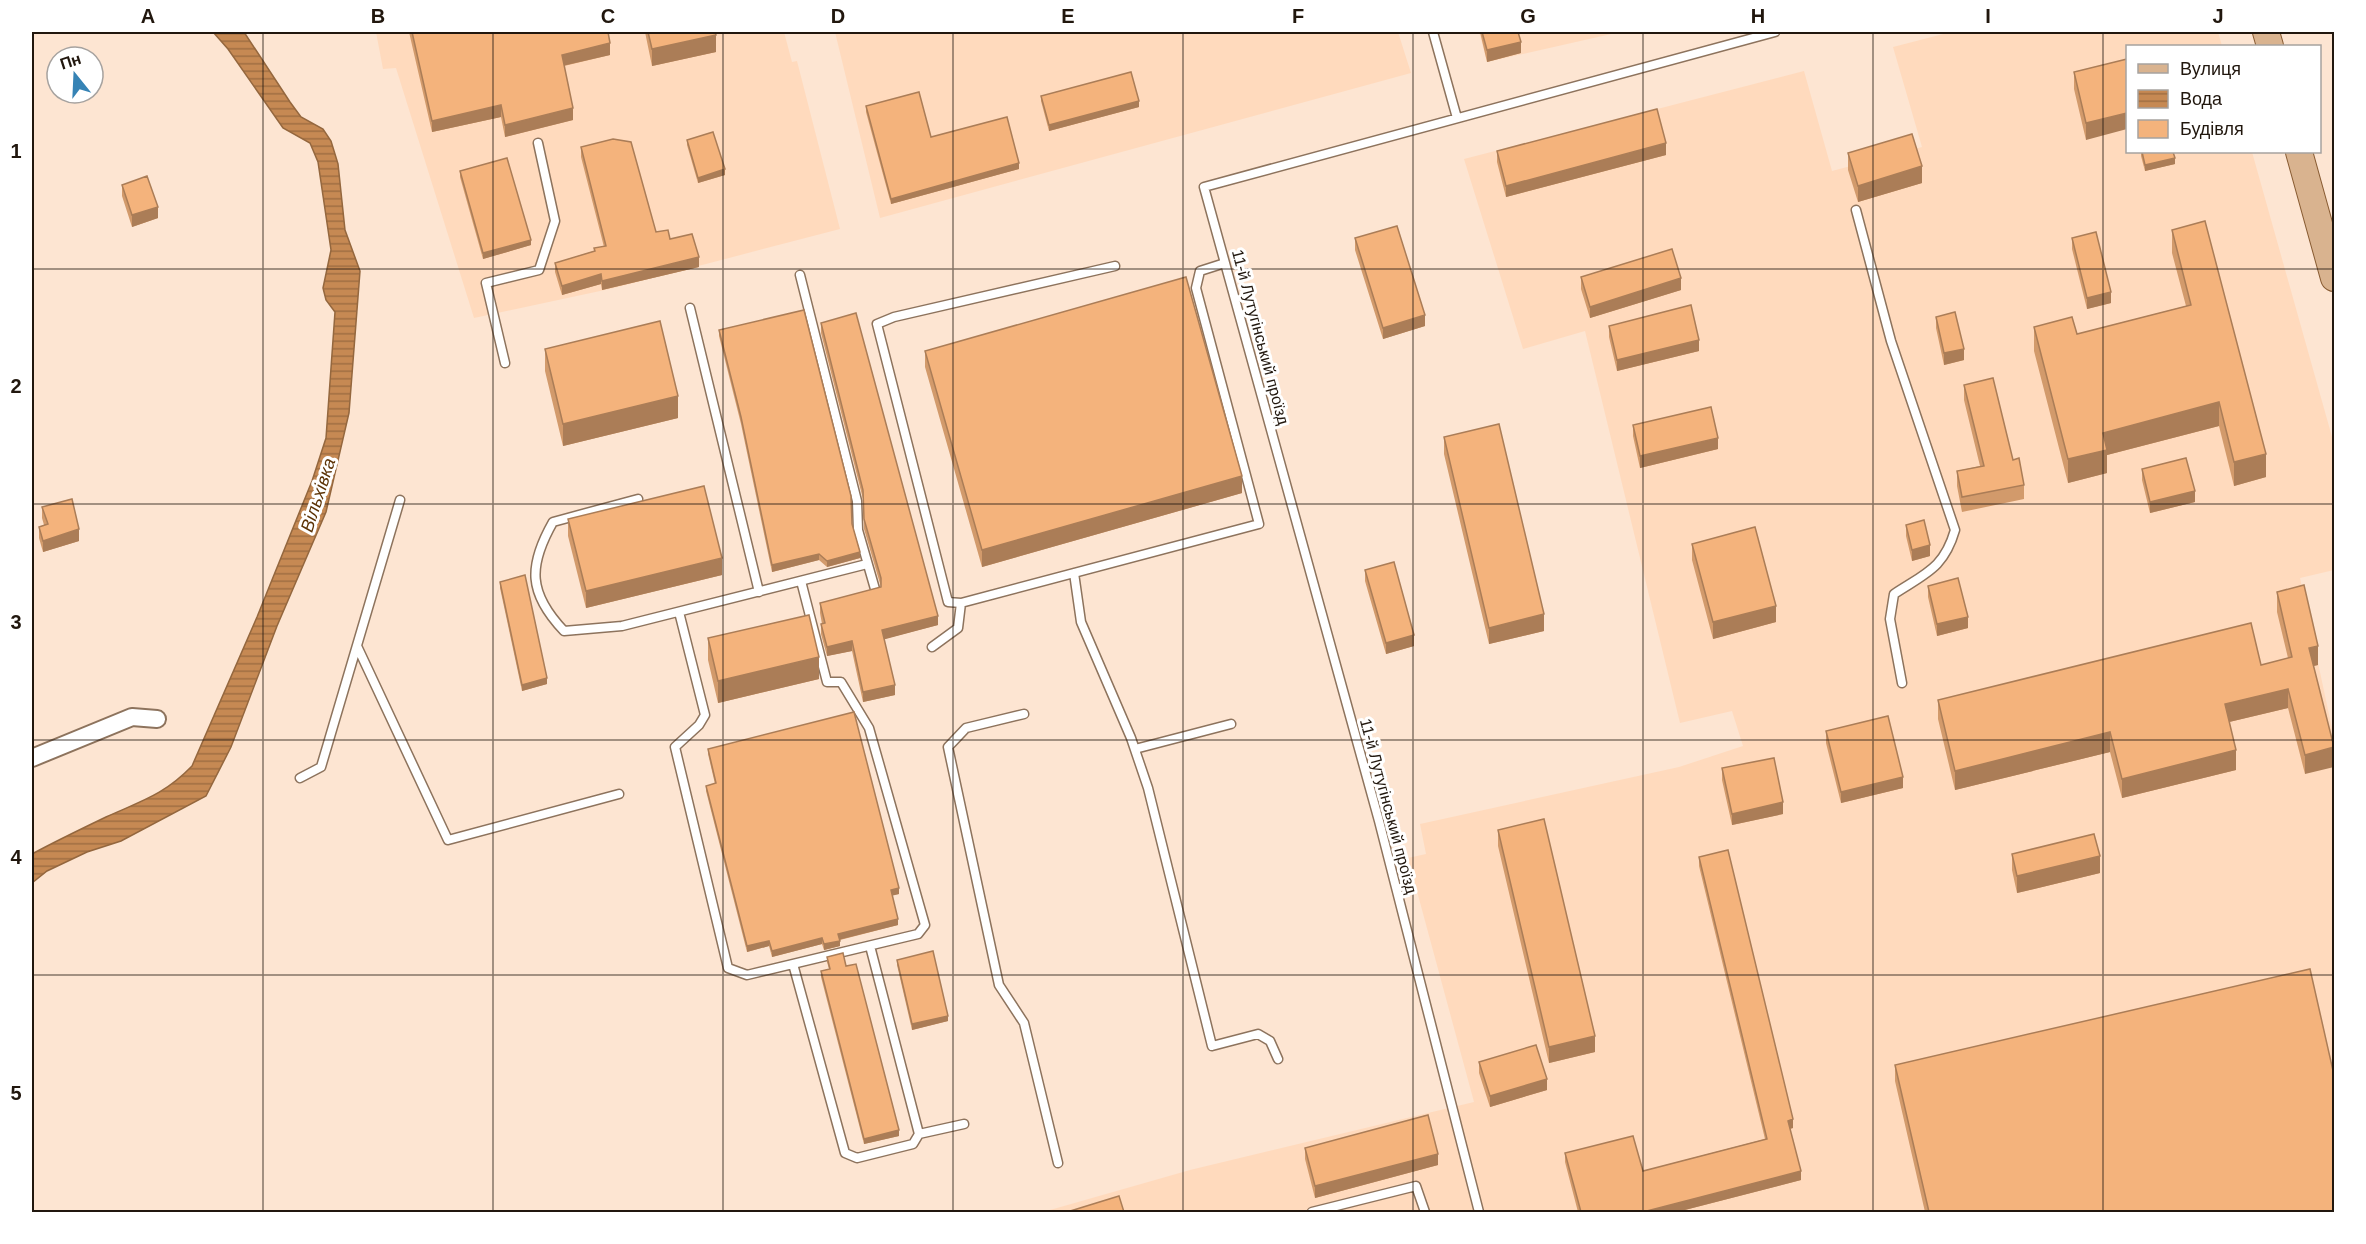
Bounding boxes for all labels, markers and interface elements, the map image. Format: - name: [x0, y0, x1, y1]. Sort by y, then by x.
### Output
- text: A: [141, 5, 155, 27]
- text: B: [371, 5, 385, 27]
- text: C: [601, 5, 615, 27]
- text: D: [831, 5, 845, 27]
- text: E: [1061, 5, 1075, 27]
- text: F: [1292, 5, 1304, 27]
- text: G: [1520, 5, 1536, 27]
- text: H: [1751, 5, 1765, 27]
- text: I: [1985, 5, 1991, 27]
- text: J: [2212, 5, 2224, 27]
- north arrow: [45, 45, 105, 105]
- legend: [2126, 45, 2321, 153]
- text: Пн: [58, 50, 83, 73]
- text: Вулиця: [2180, 59, 2241, 79]
- text: Вода: [2180, 89, 2223, 109]
- text: Будівля: [2180, 119, 2244, 139]
- text: 1: [10, 140, 22, 162]
- street label: 11-й Лутугінський проїзд: [1229, 248, 1292, 427]
- text: 2: [10, 375, 22, 397]
- water label: Вільхівка: [297, 456, 339, 534]
- text: 3: [10, 611, 22, 633]
- street label: 11-й Лутугінський проїзд: [1357, 717, 1420, 896]
- text: 4: [10, 846, 22, 868]
- text: 5: [10, 1082, 22, 1104]

